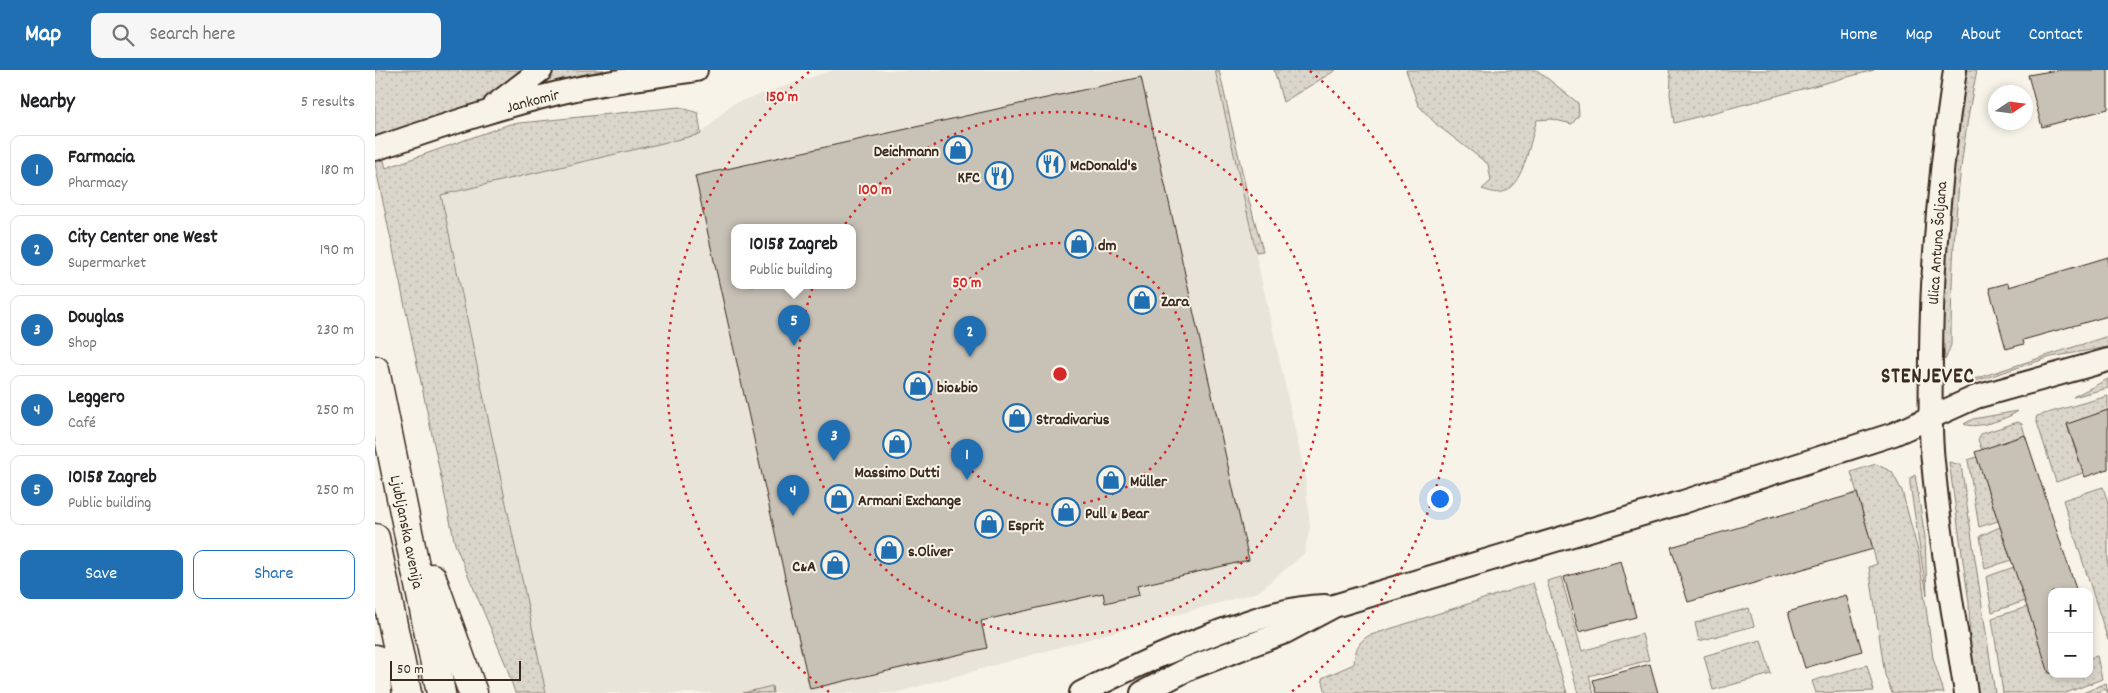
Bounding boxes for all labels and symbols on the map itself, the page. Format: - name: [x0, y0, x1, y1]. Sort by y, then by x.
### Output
- street label: Jankomir: [504, 84, 562, 120]
- north arrow: [1988, 85, 2033, 130]
- text: 150 m: [766, 87, 798, 109]
- shop icon: Deichmann: [943, 135, 973, 165]
- place label: Deichmann: [874, 141, 939, 164]
- restaurant icon: McDonald's: [1036, 149, 1066, 179]
- place label: McDonald's: [1070, 155, 1138, 178]
- restaurant icon: KFC: [984, 161, 1014, 191]
- place label: KFC: [958, 167, 980, 190]
- text: 100 m: [858, 180, 892, 202]
- street label: Ulica Antuna Šoljana: [1923, 180, 1954, 306]
- shop icon: dm: [1064, 229, 1094, 259]
- place label: dm: [1098, 235, 1117, 258]
- text: 50 m: [953, 273, 981, 295]
- shop icon: Zara: [1127, 285, 1157, 315]
- place label: Zara: [1161, 291, 1190, 314]
- pin: 5: [778, 305, 810, 346]
- pin: 2: [954, 316, 986, 357]
- district label: STENJEVEC: [1881, 363, 1975, 393]
- centre of rings: [1051, 365, 1069, 383]
- shop icon: bio&bio: [903, 371, 933, 401]
- place label: bio&bio: [937, 377, 978, 400]
- shop icon: Stradivarius: [1002, 403, 1032, 433]
- place label: Stradivarius: [1036, 409, 1110, 432]
- pin: 3: [818, 420, 850, 461]
- shop icon: Massimo Dutti: [882, 429, 912, 459]
- pin: 1: [951, 439, 983, 480]
- place label: Massimo Dutti: [855, 462, 940, 485]
- shop icon: Müller: [1096, 465, 1126, 495]
- place label: Müller: [1130, 471, 1168, 494]
- street label: Ljubljanska avenija: [383, 473, 428, 591]
- pin: 4: [777, 475, 809, 516]
- shop icon: Armani Exchange: [824, 484, 854, 514]
- your location: [1427, 486, 1453, 512]
- place label: Armani Exchange: [858, 490, 961, 513]
- shop icon: Pull & Bear: [1051, 497, 1081, 527]
- place label: Pull & Bear: [1085, 503, 1150, 526]
- shop icon: Esprit: [974, 509, 1004, 539]
- place label: Esprit: [1008, 515, 1044, 538]
- shop icon: s.Oliver: [874, 535, 904, 565]
- place label: s.Oliver: [908, 541, 954, 564]
- shop icon: C&A: [820, 550, 850, 580]
- place label: C&A: [792, 556, 816, 579]
- scale bar: [390, 658, 521, 681]

